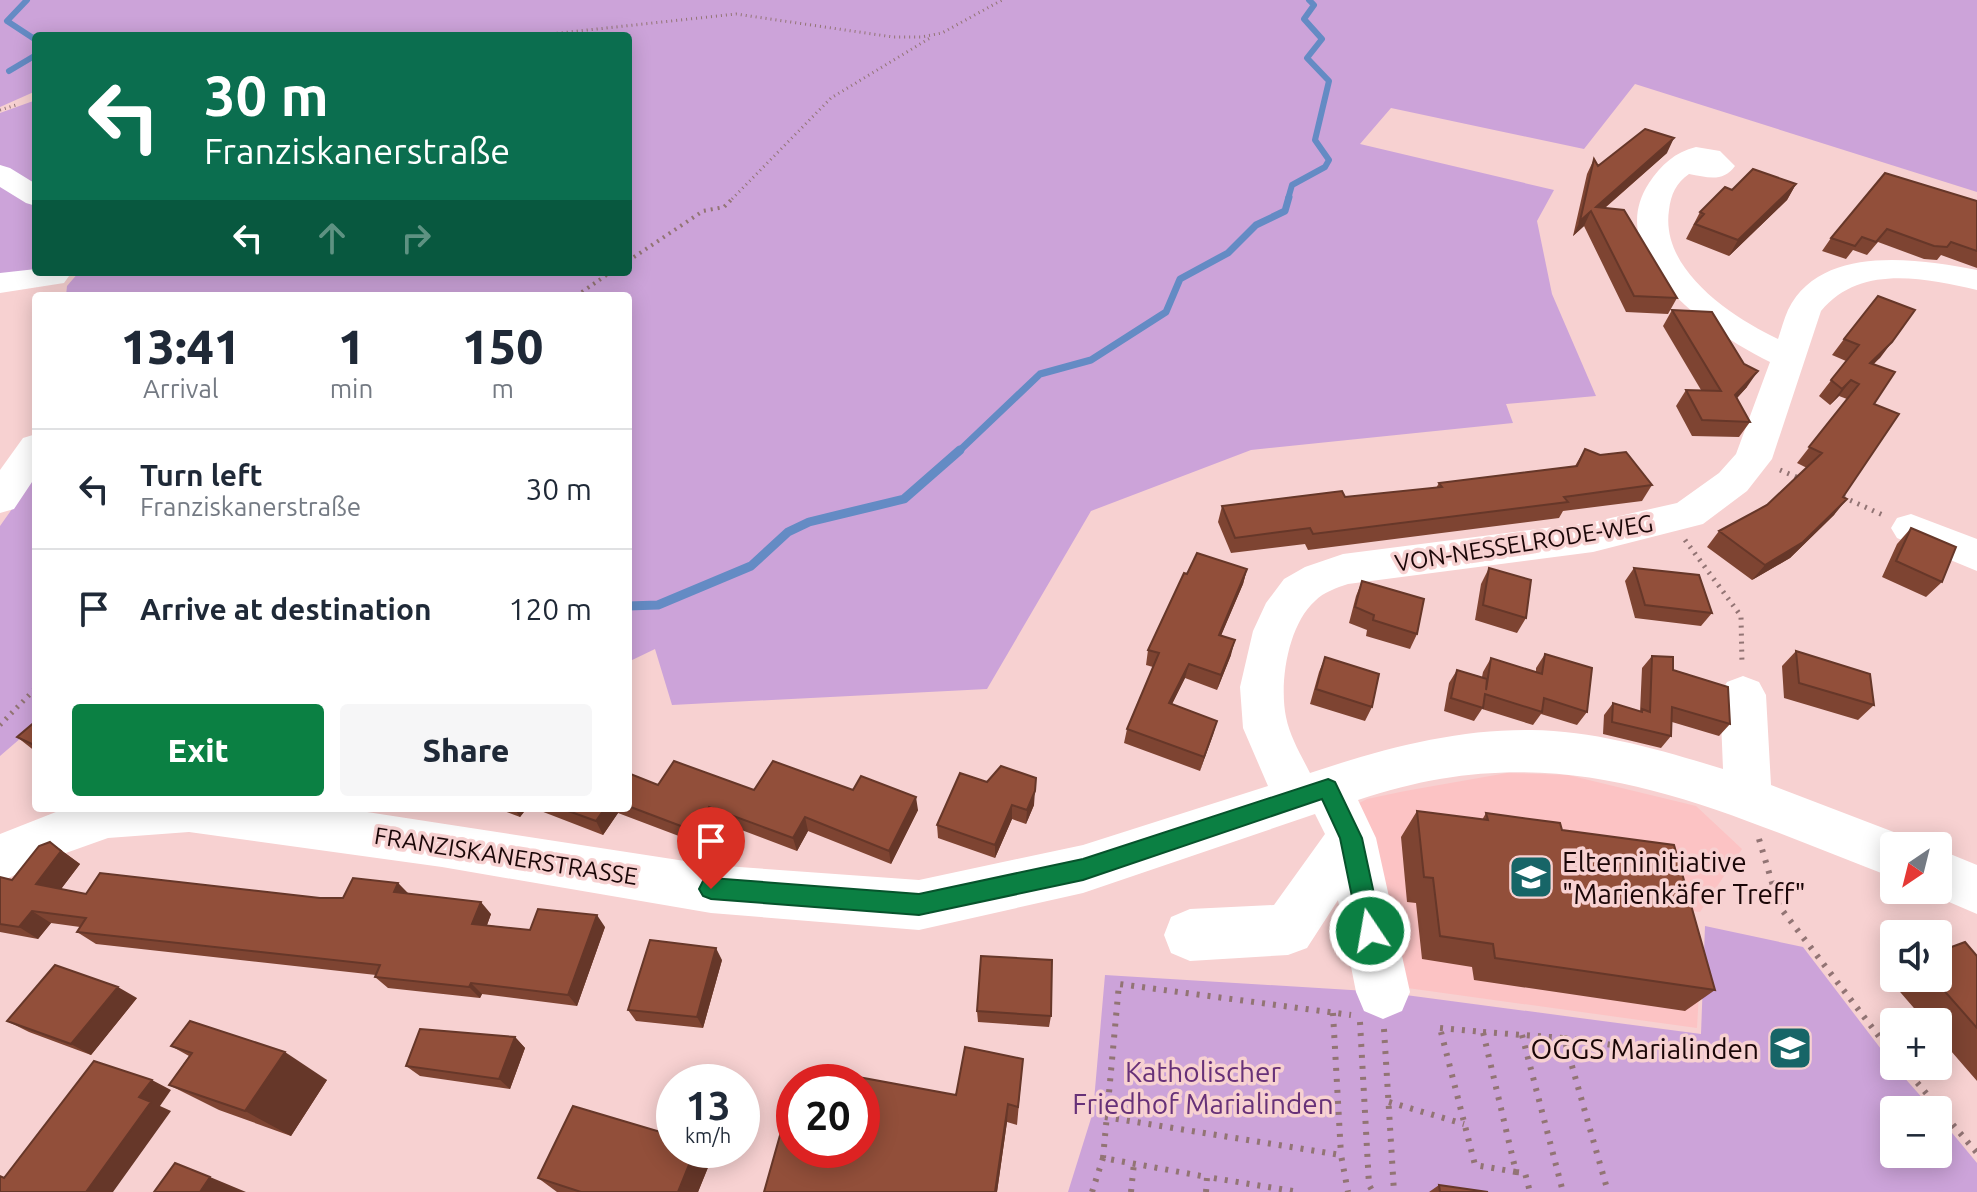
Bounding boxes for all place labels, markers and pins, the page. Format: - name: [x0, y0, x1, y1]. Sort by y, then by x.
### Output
- pin: [677, 807, 745, 889]
- place label: Elterninitiative "Marienkäfer Treff": [1562, 846, 1806, 909]
- school or university icon: Elterninitiative "Marienkäfer Treff": [1507, 853, 1555, 901]
- school or university icon: OGGS Marialinden: [1766, 1024, 1814, 1072]
- place label: OGGS Marialinden: [1531, 1033, 1759, 1064]

